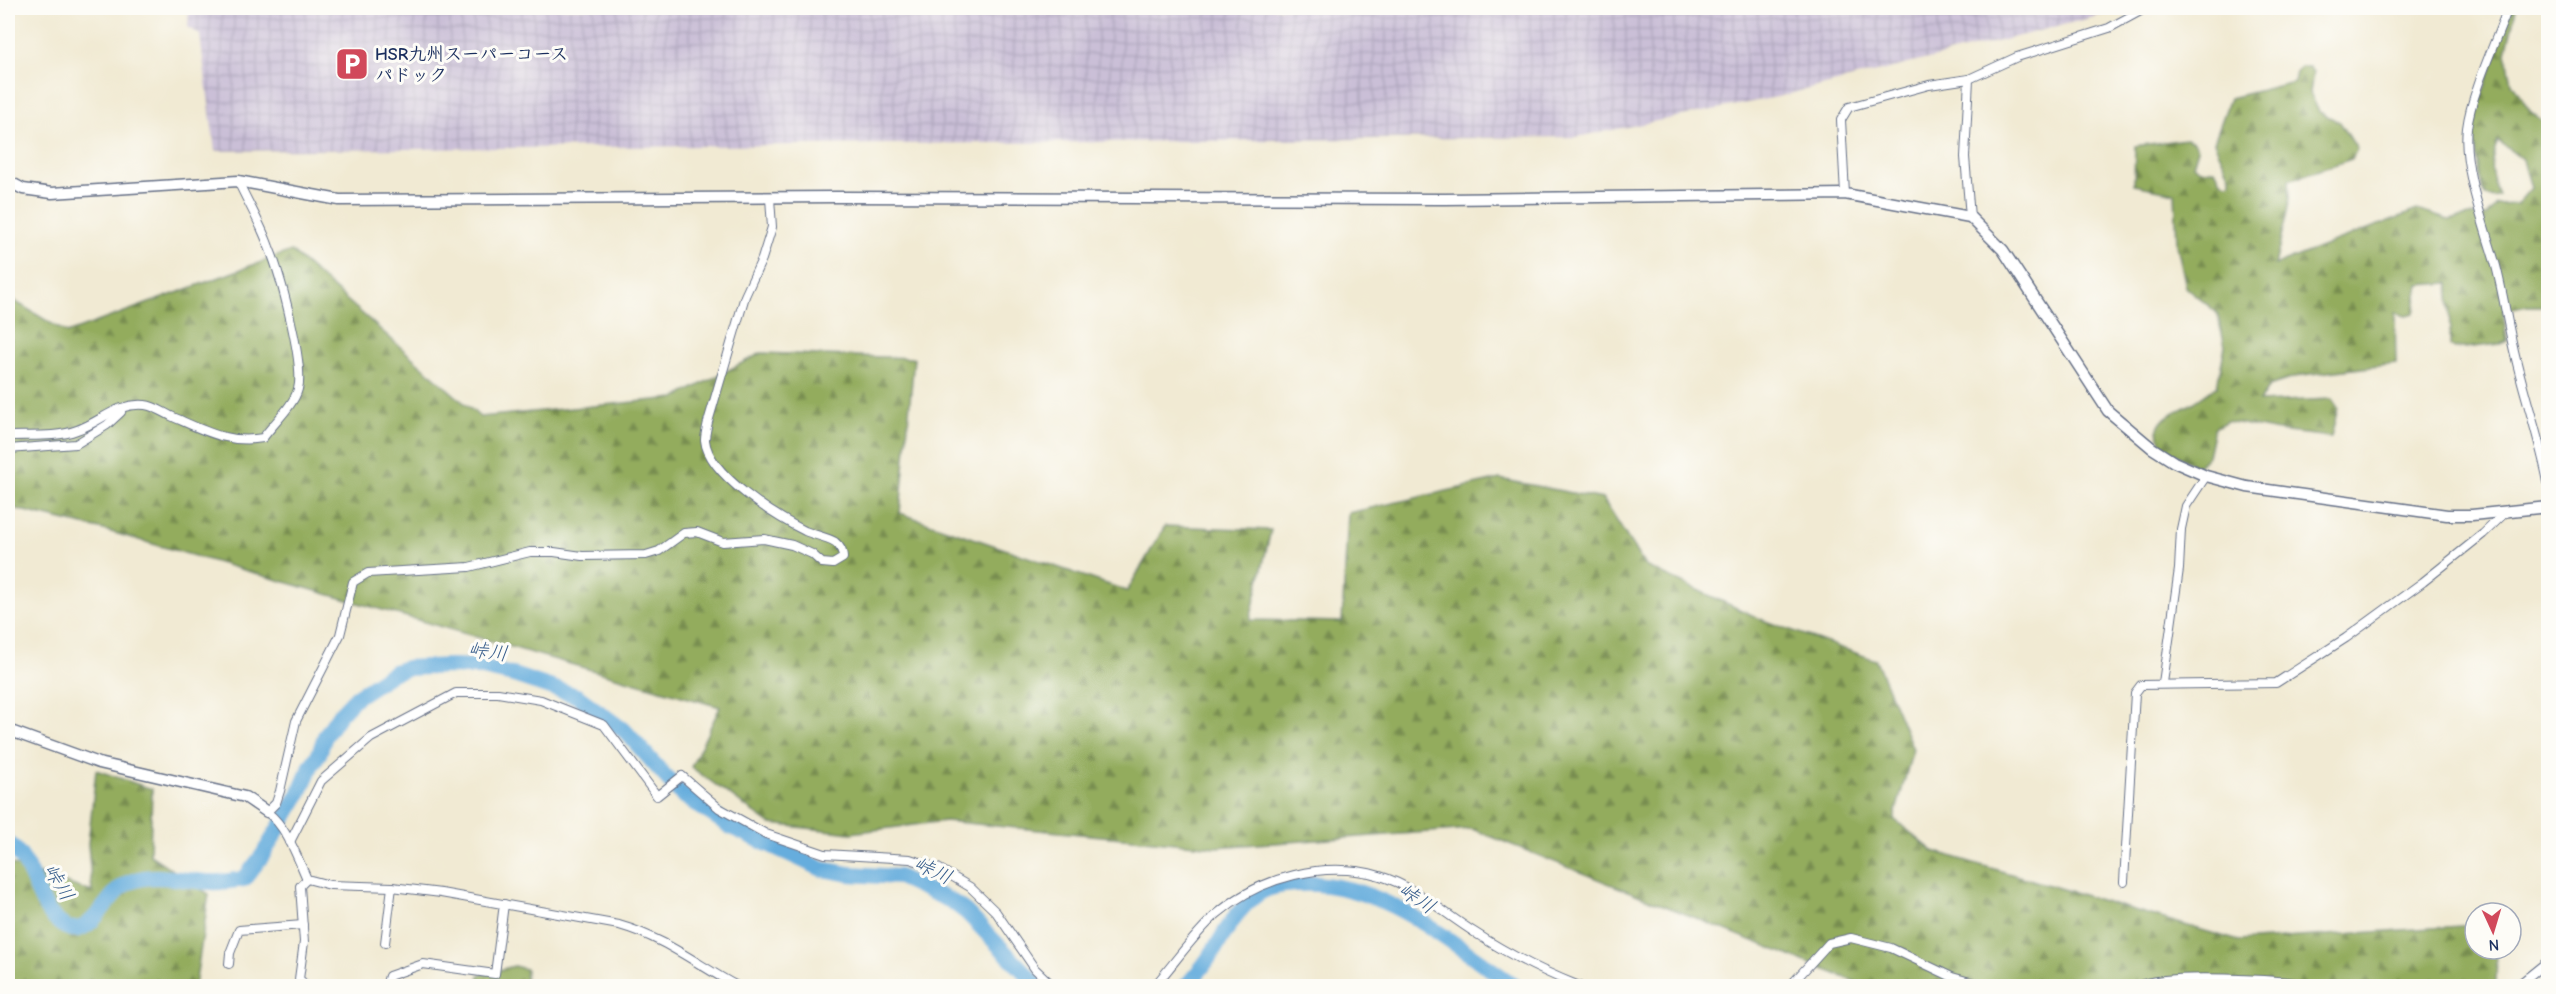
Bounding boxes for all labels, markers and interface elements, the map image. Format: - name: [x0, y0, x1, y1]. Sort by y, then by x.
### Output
- place label: HSR九州スーパーコース パドック: [375, 44, 568, 86]
- parking icon: HSR九州スーパーコース パドック: [334, 46, 370, 82]
- water label: 峠川: [467, 638, 509, 665]
- water label: 峠川: [910, 852, 956, 889]
- water label: 峠川: [38, 859, 79, 905]
- water label: 峠川: [1394, 878, 1440, 919]
- north arrow: [2463, 901, 2523, 961]
- text: N: [2488, 936, 2500, 954]

